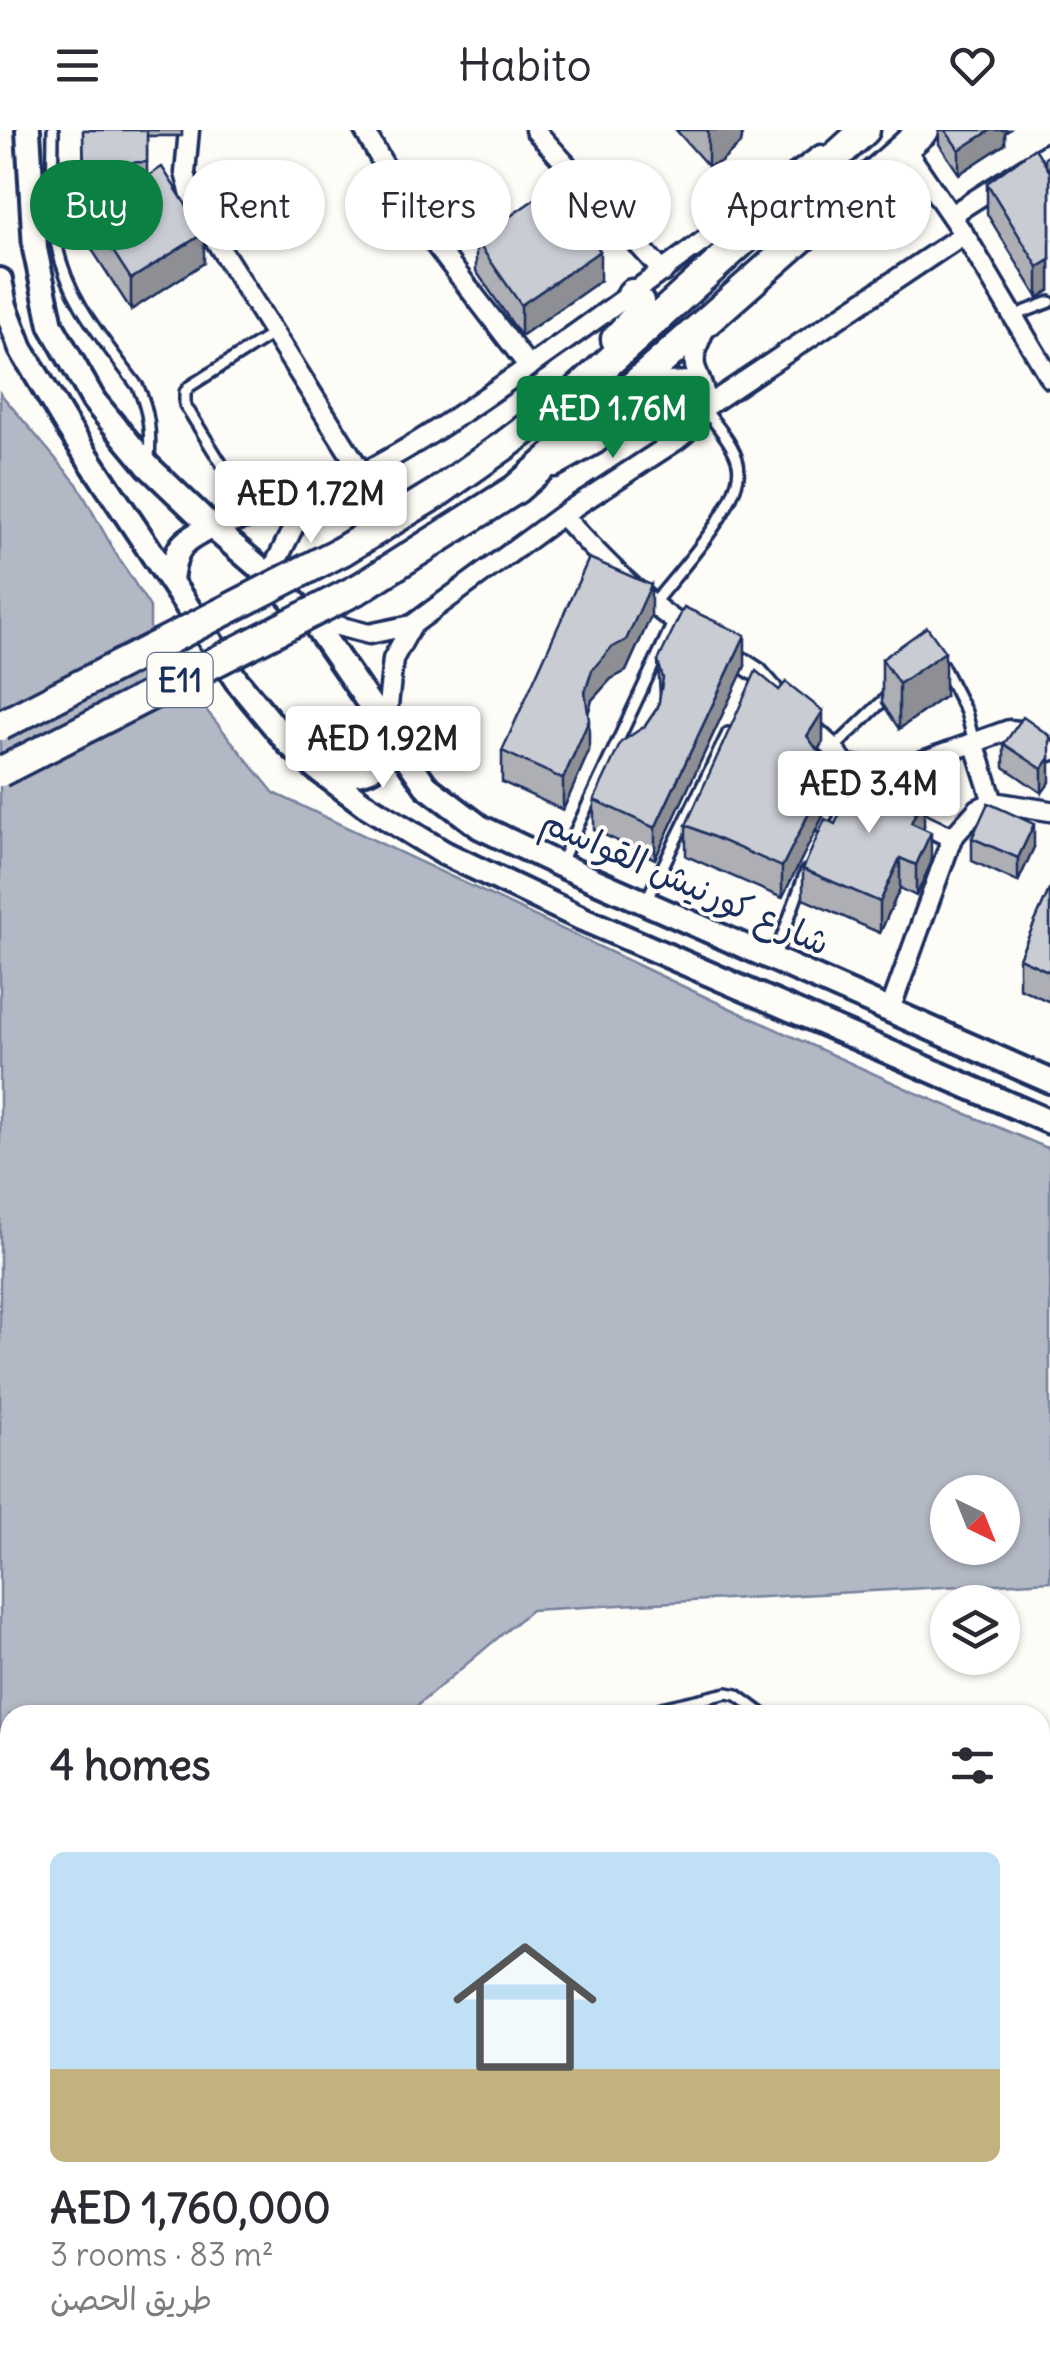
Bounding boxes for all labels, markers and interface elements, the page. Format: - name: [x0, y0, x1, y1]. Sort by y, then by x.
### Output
- text: Habito: [458, 37, 592, 93]
- icon: menu: [50, 38, 105, 93]
- icon: heart: [945, 38, 1000, 93]
- chip: Buy: [30, 160, 163, 250]
- chip: Rent: [183, 160, 325, 250]
- chip: Filters: [345, 160, 511, 250]
- chip: New: [531, 160, 671, 250]
- chip: Apartment: [691, 160, 931, 250]
- pin: AED 1.76M: [499, 376, 727, 461]
- text: AED 1.76M: [539, 388, 687, 429]
- pin: AED 1.72M: [197, 461, 425, 546]
- text: AED 1.72M: [237, 473, 385, 514]
- road number: E11: [148, 653, 212, 707]
- pin: AED 1.92M: [269, 706, 497, 791]
- text: AED 1.92M: [308, 718, 458, 759]
- pin: AED 3.4M: [766, 751, 972, 836]
- text: AED 3.4M: [800, 763, 938, 804]
- street label: شارع كورنيش القواسم: [533, 798, 837, 970]
- north arrow: [930, 1475, 1020, 1565]
- map controls: [930, 1475, 1020, 1675]
- button: layers: [930, 1585, 1020, 1675]
- icon: filters: [945, 1738, 1000, 1793]
- text: 4 homes: [50, 1739, 211, 1791]
- icon: home: [435, 1917, 615, 2097]
- text: AED 1,760,000: [50, 2182, 331, 2234]
- text: 3 rooms · 83 m²: [50, 2234, 274, 2275]
- text: طريق الحصن: [50, 2278, 212, 2319]

